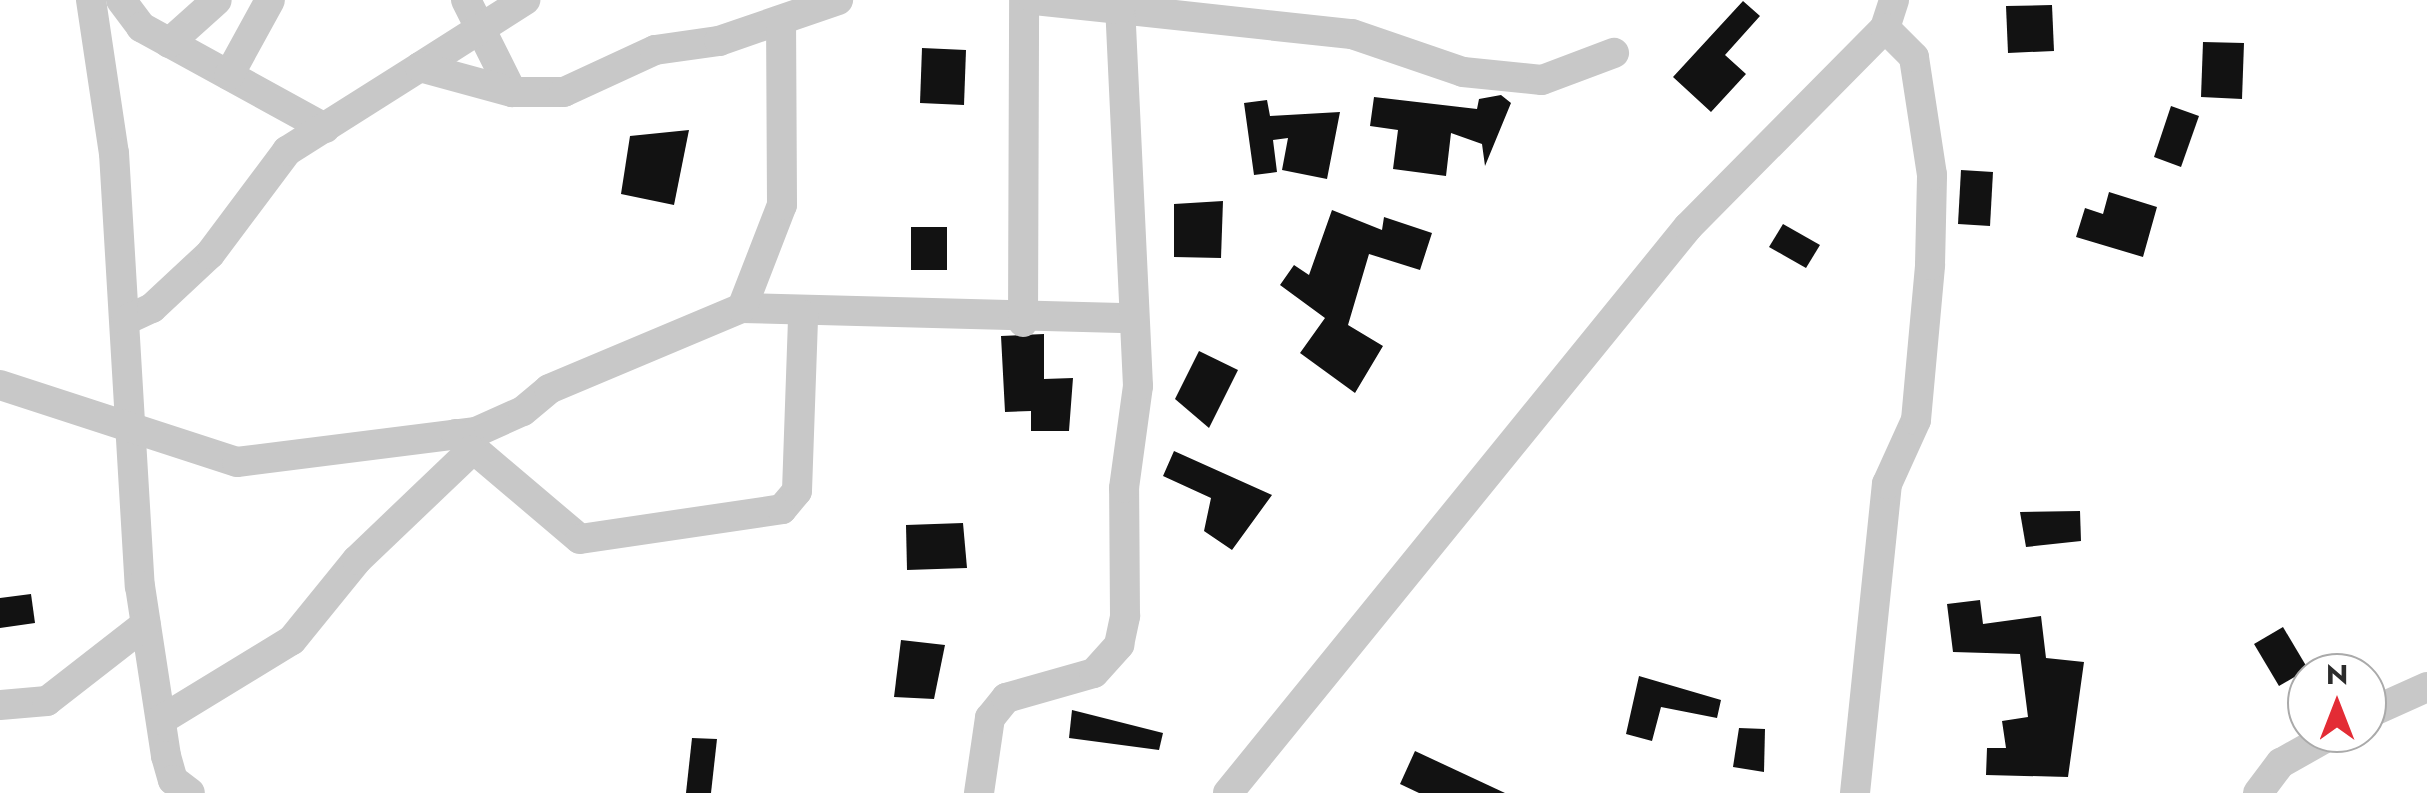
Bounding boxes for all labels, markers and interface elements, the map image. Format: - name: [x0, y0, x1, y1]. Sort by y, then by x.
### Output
- north arrow: [2287, 653, 2387, 753]
- text: N: [2326, 654, 2348, 695]

